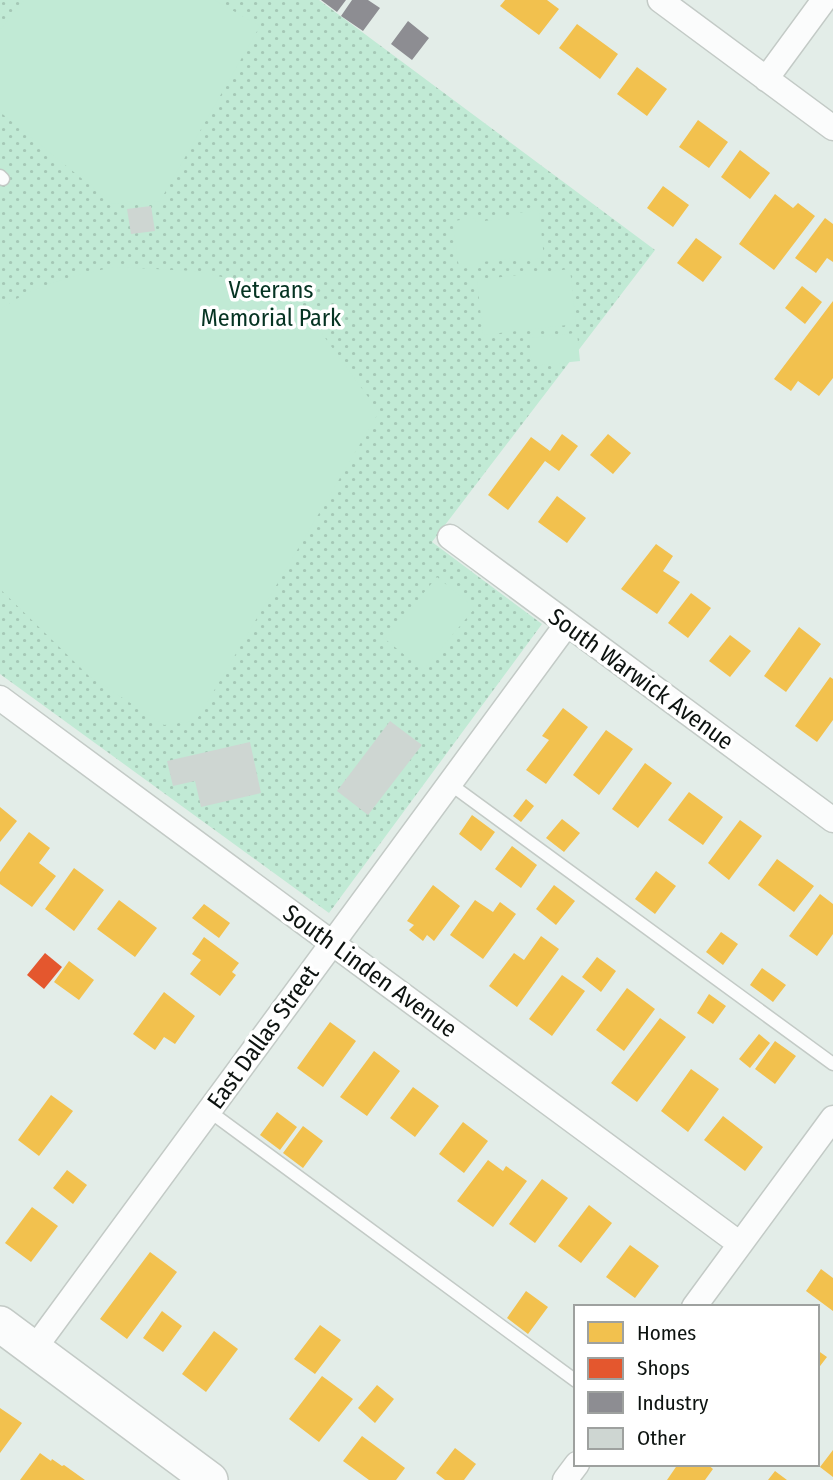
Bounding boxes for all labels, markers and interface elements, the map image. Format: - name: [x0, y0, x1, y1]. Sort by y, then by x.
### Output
- park label: Veterans Memorial Park: [201, 276, 342, 332]
- street label: South Warwick Avenue: [543, 603, 739, 755]
- street label: South Linden Avenue: [278, 899, 462, 1043]
- street label: East Dallas Street: [202, 960, 325, 1114]
- legend: [574, 1305, 819, 1466]
- text: Homes: [637, 1320, 696, 1346]
- text: Shops: [637, 1355, 690, 1381]
- text: Industry: [637, 1390, 709, 1416]
- text: Other: [637, 1425, 686, 1451]

